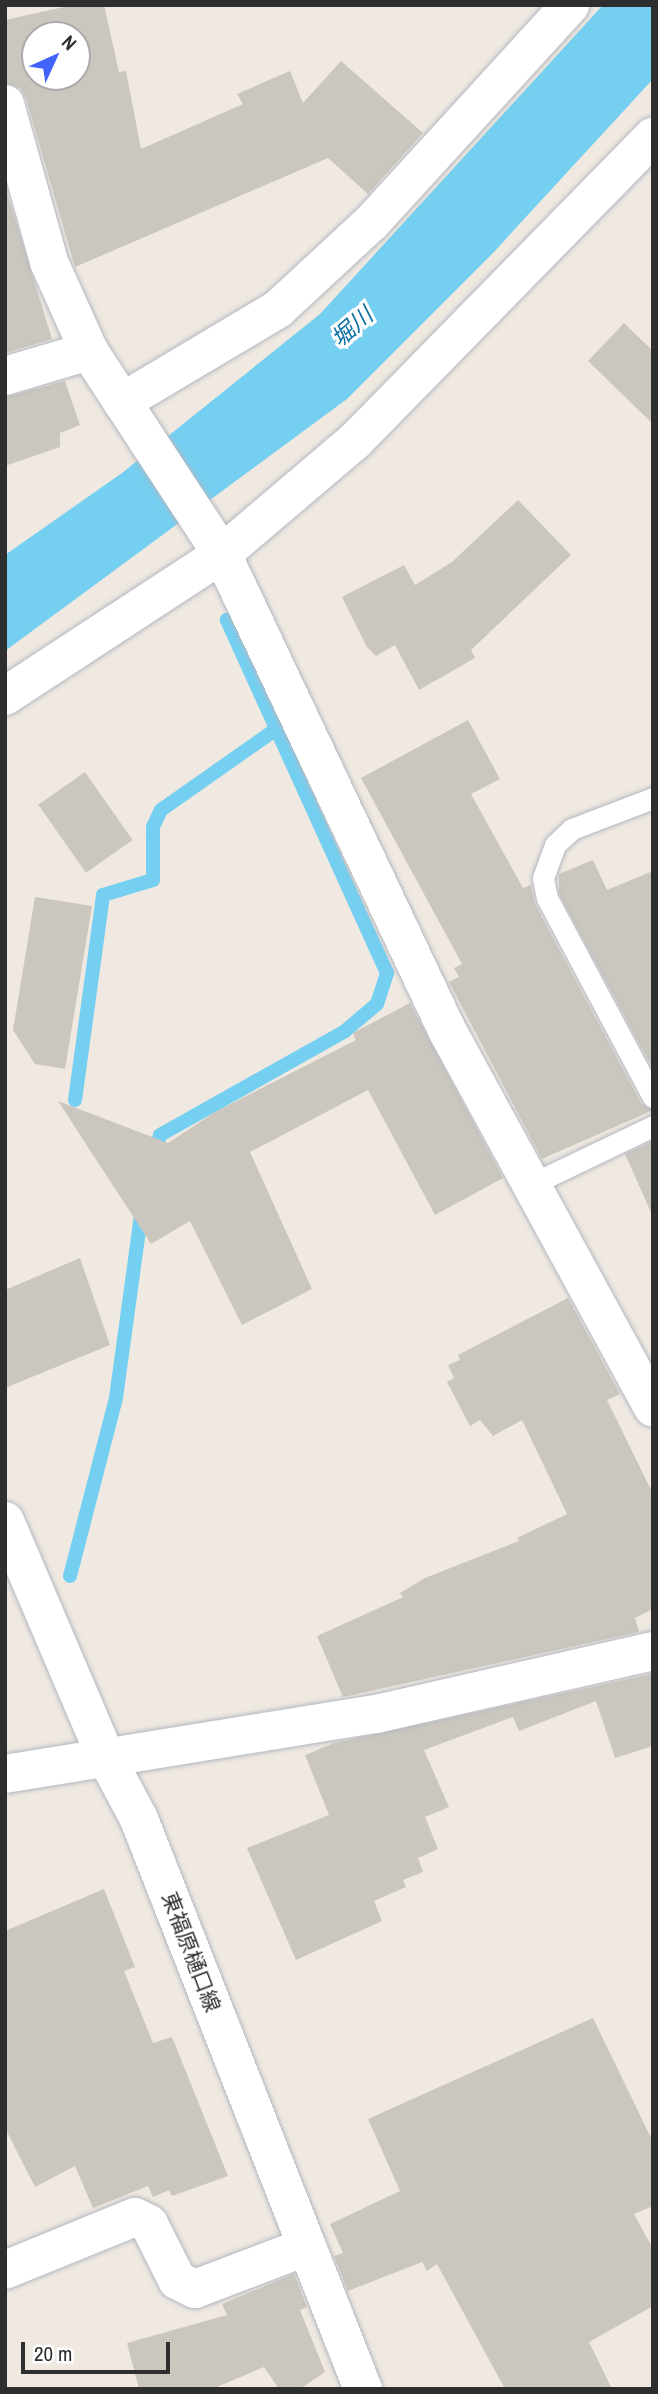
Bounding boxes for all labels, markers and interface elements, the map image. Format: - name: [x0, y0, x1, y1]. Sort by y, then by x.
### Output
- north arrow: [21, 21, 91, 91]
- text: N: [56, 29, 83, 56]
- water label: 堀川: [326, 301, 378, 353]
- street label: 東福原樋口線: [157, 1889, 225, 2015]
- scale bar: [24, 2328, 173, 2372]
- text: 20 m: [34, 2339, 72, 2368]

